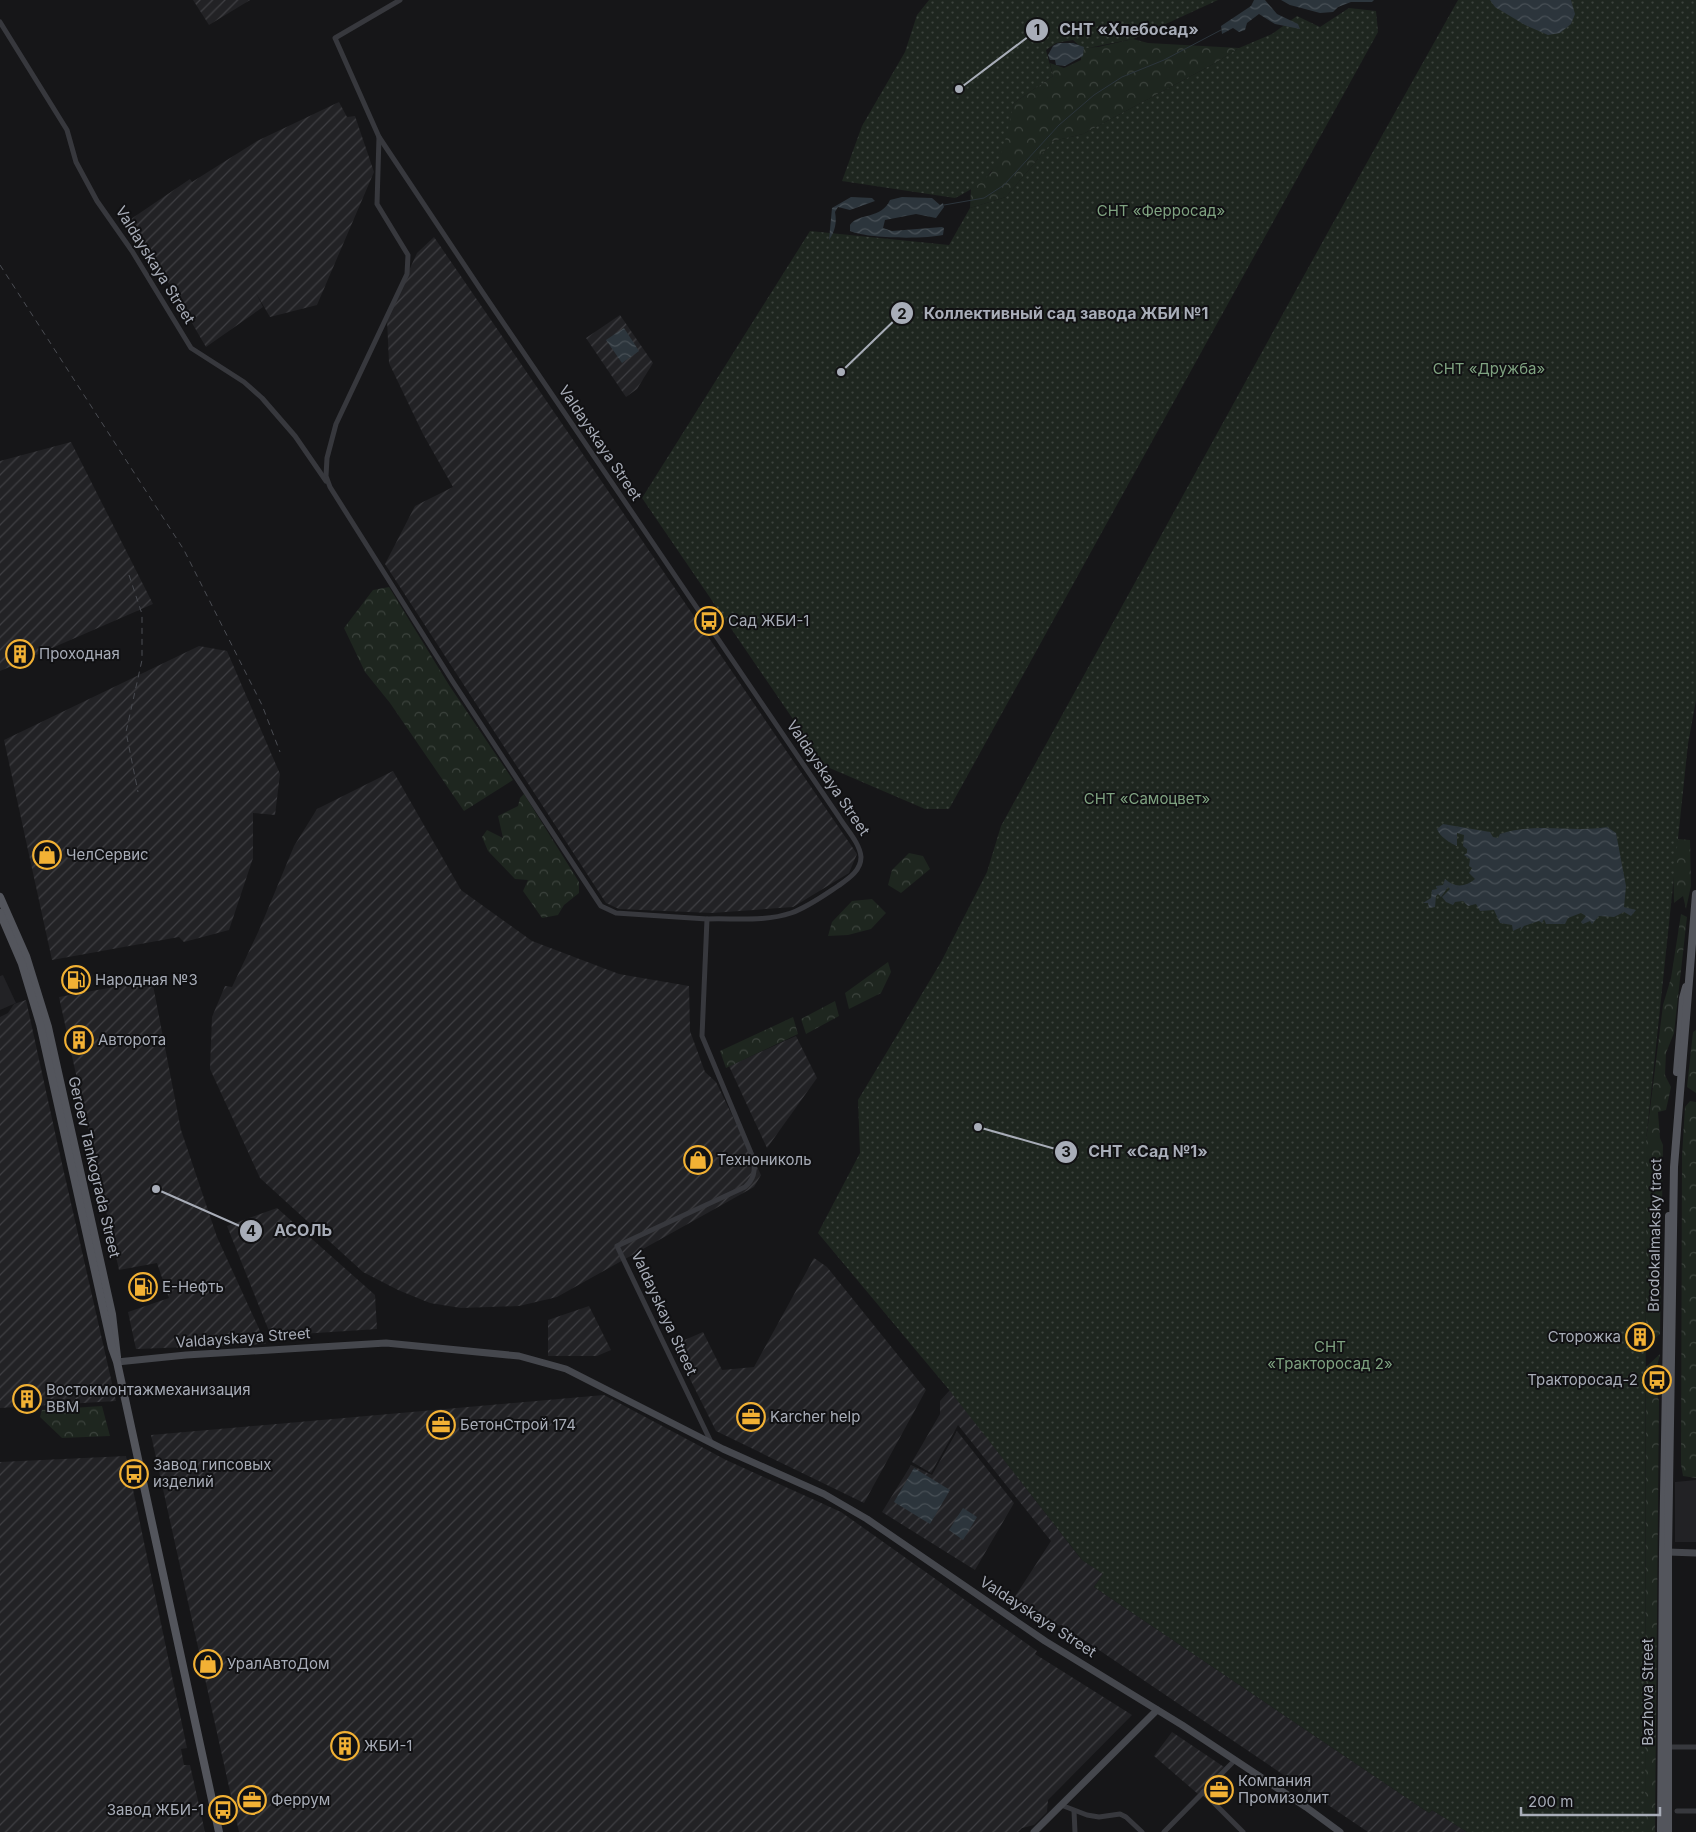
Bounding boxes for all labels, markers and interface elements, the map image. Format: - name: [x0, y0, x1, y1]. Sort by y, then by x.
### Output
- callout: СНТ «Хлебосад»: [1024, 14, 1209, 45]
- text: СНТ «Хлебосад»: [1059, 19, 1199, 39]
- text: 1: [1034, 20, 1040, 39]
- park label: СНТ «Ферросад»: [1097, 201, 1225, 220]
- street label: Valdayskaya Street: [112, 202, 199, 327]
- callout: Коллективный сад завода ЖБИ №1: [889, 298, 1219, 329]
- text: Коллективный сад завода ЖБИ №1: [924, 303, 1208, 323]
- text: 2: [897, 304, 907, 323]
- park label: СНТ «Дружба»: [1433, 359, 1545, 378]
- street label: Valdayskaya Street: [555, 381, 646, 504]
- bus stop icon: Сад ЖБИ-1: [694, 606, 724, 636]
- place label: Сад ЖБИ-1: [728, 611, 809, 630]
- building icon: Проходная: [5, 639, 35, 669]
- place label: Проходная: [39, 644, 120, 663]
- street label: Valdayskaya Street: [783, 716, 874, 839]
- park label: СНТ «Самоцвет»: [1084, 789, 1210, 808]
- shop icon: ЧелСервис: [32, 840, 62, 870]
- place label: ЧелСервис: [66, 845, 149, 864]
- fuel station icon: Народная №3: [61, 965, 91, 995]
- place label: Народная №3: [95, 970, 198, 989]
- building icon: Авторота: [64, 1025, 94, 1055]
- place label: Авторота: [98, 1030, 166, 1049]
- street label: Geroev Tankograda Street: [64, 1074, 125, 1260]
- callout: СНТ «Сад №1»: [1053, 1136, 1218, 1167]
- text: СНТ «Сад №1»: [1088, 1141, 1208, 1161]
- text: 3: [1061, 1142, 1071, 1161]
- shop icon: Технониколь: [683, 1145, 713, 1175]
- place label: Технониколь: [717, 1150, 812, 1169]
- street label: Brodokalmaksky tract: [1644, 1158, 1665, 1312]
- callout: АСОЛЬ: [239, 1215, 342, 1246]
- text: АСОЛЬ: [274, 1220, 332, 1240]
- text: 4: [246, 1221, 256, 1240]
- street label: Valdayskaya Street: [627, 1248, 702, 1378]
- fuel station icon: E-Нефть: [128, 1272, 158, 1302]
- place label: E-Нефть: [162, 1277, 224, 1296]
- building icon: Сторожка: [1625, 1322, 1655, 1352]
- street label: Valdayskaya Street: [175, 1323, 311, 1352]
- place label: Сторожка: [1548, 1327, 1621, 1346]
- park label: СНТ «Тракторосад 2»: [1267, 1337, 1393, 1373]
- bus stop icon: Тракторосад-2: [1642, 1365, 1672, 1395]
- place label: Тракторосад-2: [1527, 1370, 1638, 1389]
- place label: Востокмонтажмеханизация ВВМ: [46, 1380, 251, 1416]
- building icon: Востокмонтажмеханизация ВВМ: [12, 1384, 42, 1414]
- office icon: Karcher help: [736, 1402, 766, 1432]
- place label: Karcher help: [770, 1407, 860, 1426]
- office icon: БетонСтрой 174: [426, 1410, 456, 1440]
- place label: БетонСтрой 174: [460, 1415, 576, 1434]
- place label: Завод гипсовых изделий: [153, 1455, 272, 1491]
- bus stop icon: Завод гипсовых изделий: [119, 1459, 149, 1489]
- street label: Valdayskaya Street: [976, 1572, 1100, 1661]
- street label: Bazhova Street: [1638, 1638, 1657, 1746]
- shop icon: УралАвтоДом: [193, 1649, 223, 1679]
- place label: УралАвтоДом: [227, 1654, 330, 1673]
- building icon: ЖБИ-1: [330, 1731, 360, 1761]
- place label: ЖБИ-1: [364, 1736, 412, 1755]
- place label: Компания Промизолит: [1238, 1771, 1329, 1807]
- office icon: Компания Промизолит: [1204, 1775, 1234, 1805]
- scale bar: [1521, 1784, 1660, 1816]
- office icon: Феррум: [237, 1785, 267, 1815]
- place label: Феррум: [271, 1790, 330, 1809]
- text: 200 m: [1528, 1792, 1573, 1811]
- bus stop icon: Завод ЖБИ-1: [208, 1795, 238, 1825]
- place label: Завод ЖБИ-1: [107, 1800, 204, 1819]

